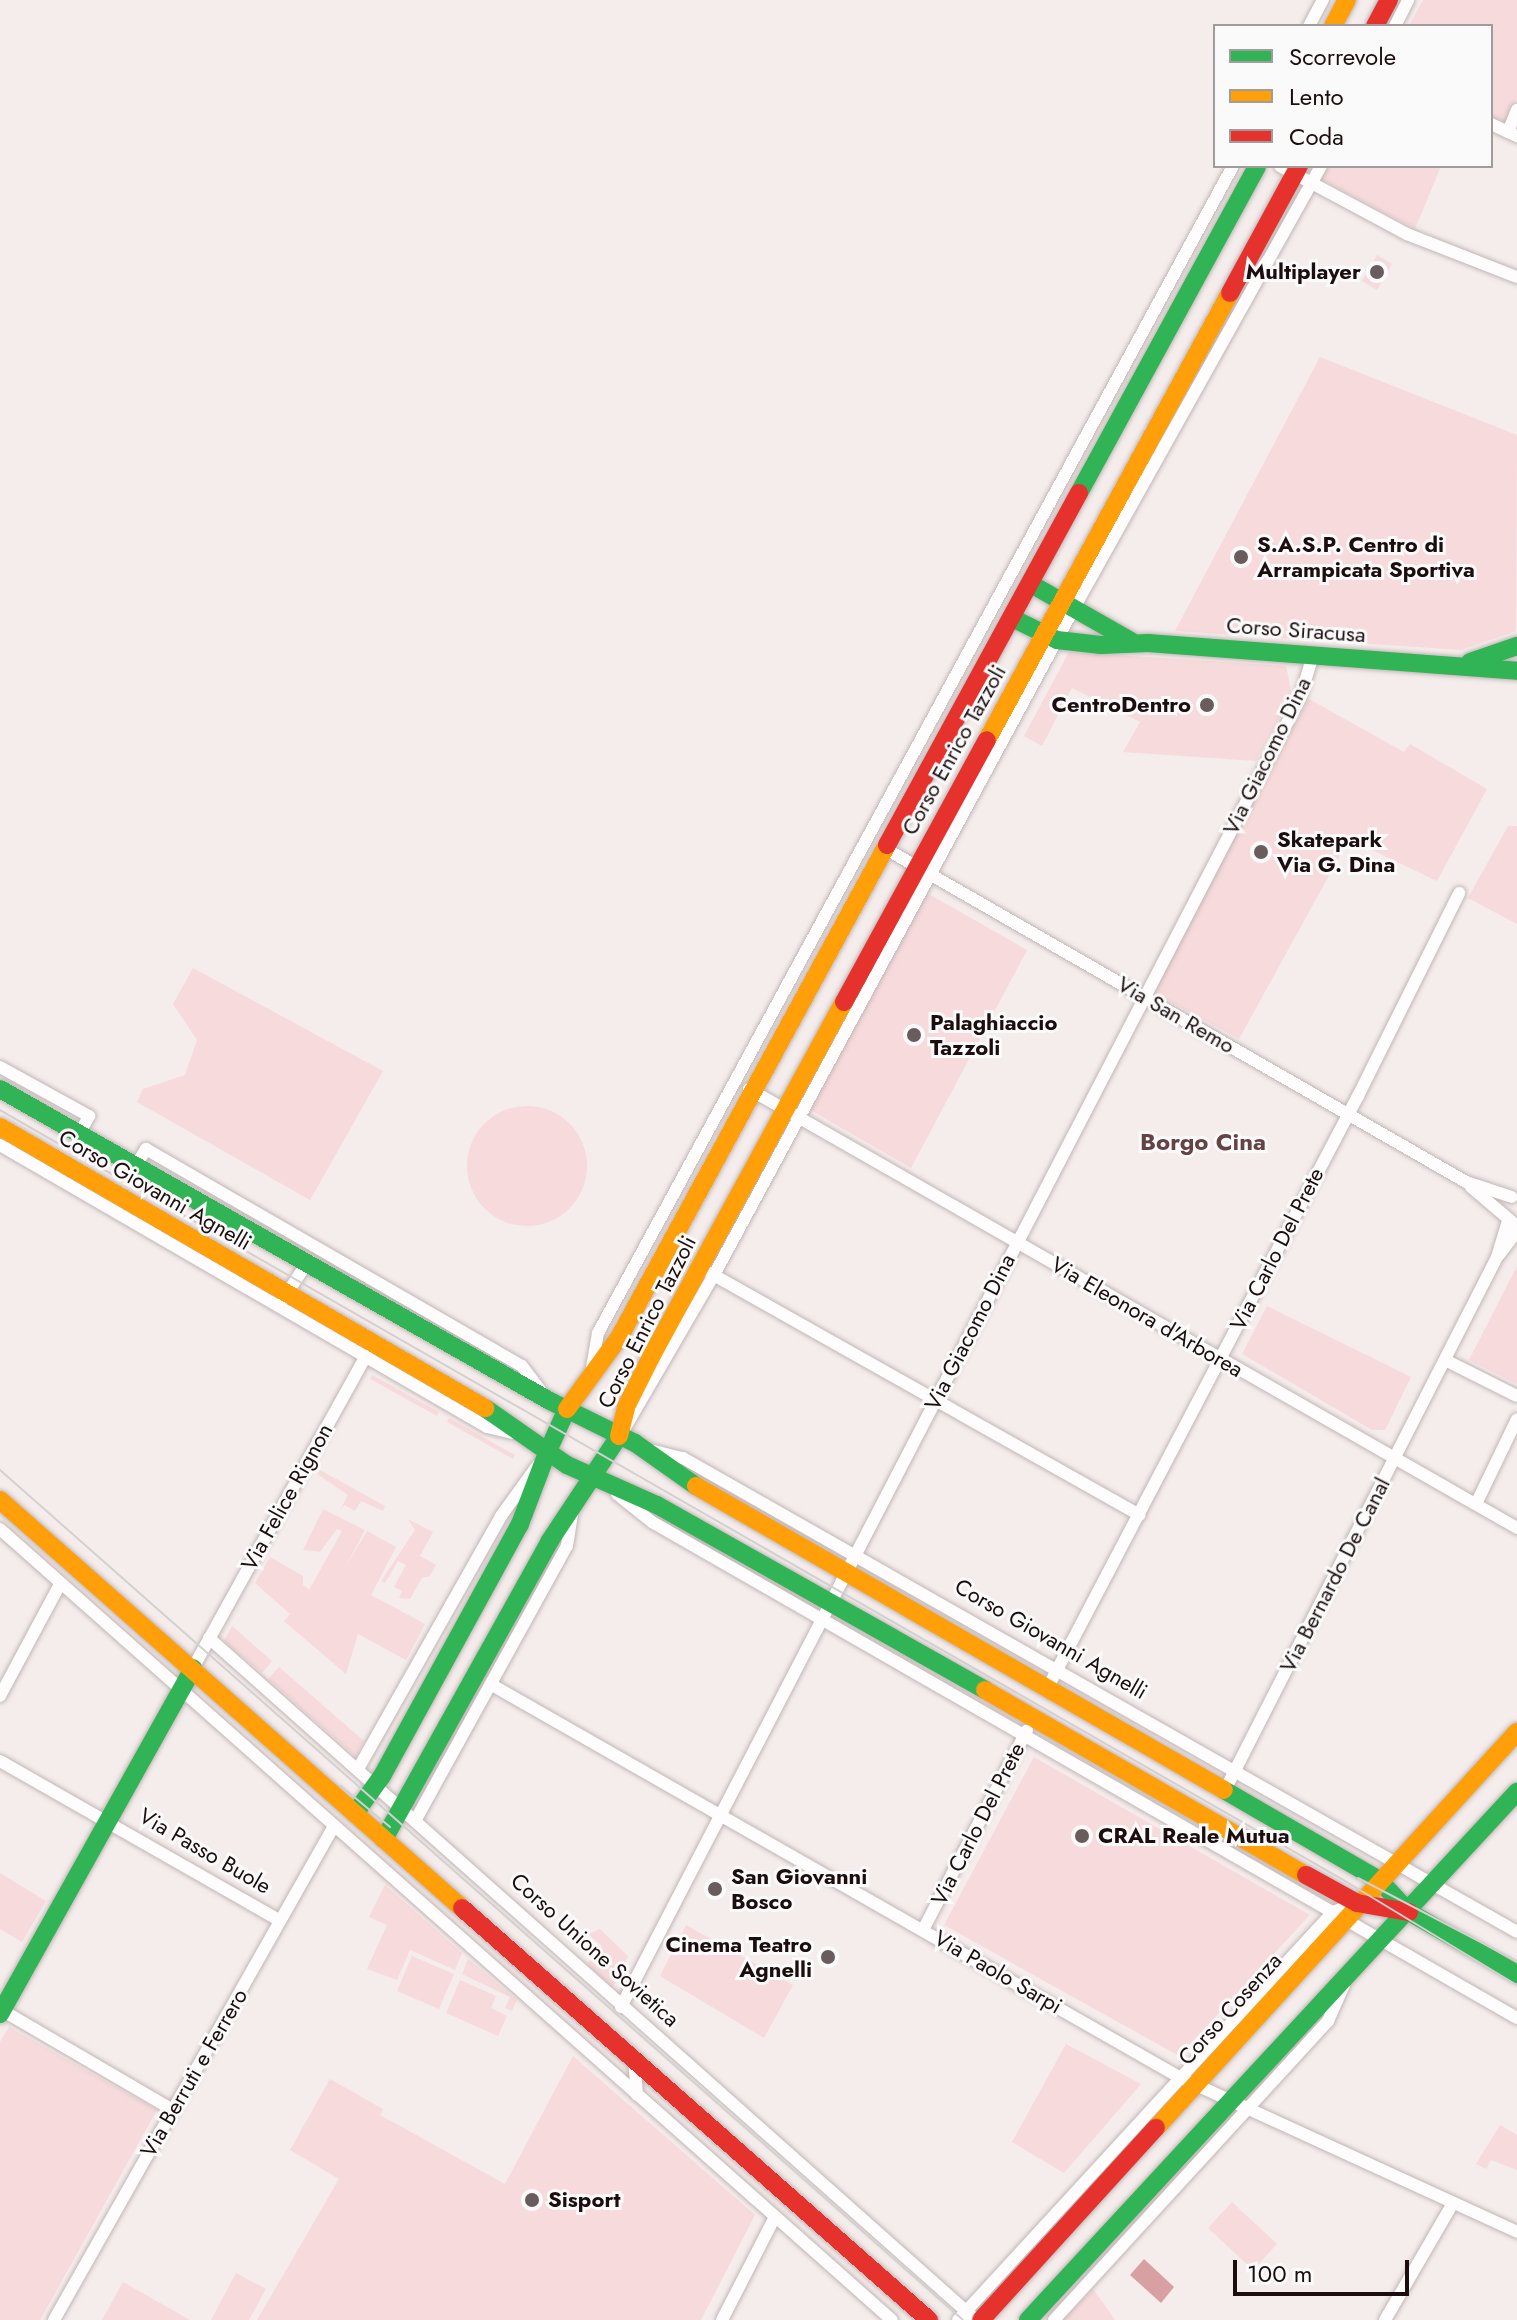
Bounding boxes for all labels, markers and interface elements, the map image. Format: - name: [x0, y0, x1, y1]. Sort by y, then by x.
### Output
- legend: [1213, 24, 1493, 168]
- text: Scorrevole: [1289, 39, 1396, 74]
- text: Lento: [1289, 79, 1344, 114]
- text: Coda: [1289, 119, 1344, 154]
- place label: Multiplayer: [1246, 259, 1361, 285]
- marker: Multiplayer: [1368, 263, 1386, 281]
- place label: S.A.S.P. Centro di Arrampicata Sportiva: [1257, 531, 1475, 582]
- marker: S.A.S.P. Centro di Arrampicata Sportiva: [1232, 548, 1250, 566]
- street label: Corso Siracusa: [1225, 612, 1367, 648]
- street label: Corso Enrico Tazzoli: [896, 660, 1012, 840]
- street label: Via Giacomo Dina: [1217, 673, 1317, 839]
- place label: CentroDentro: [1052, 692, 1191, 718]
- marker: CentroDentro: [1198, 696, 1216, 714]
- place label: Skatepark Via G. Dina: [1277, 826, 1395, 878]
- marker: Skatepark Via G. Dina: [1252, 843, 1270, 861]
- street label: Via San Remo: [1113, 971, 1239, 1059]
- place label: Palaghiaccio Tazzoli: [930, 1009, 1057, 1060]
- marker: Palaghiaccio Tazzoli: [905, 1026, 923, 1044]
- street label: Corso Giovanni Agnelli: [54, 1124, 256, 1256]
- district label: Borgo Cina: [1140, 1128, 1266, 1156]
- street label: Via Carlo Del Prete: [1225, 1163, 1329, 1335]
- street label: Corso Enrico Tazzoli: [592, 1231, 702, 1413]
- street label: Via Giacomo Dina: [919, 1249, 1021, 1415]
- street label: Via Eleonora d'Arborea: [1046, 1251, 1248, 1383]
- street label: Via Felice Rignon: [236, 1419, 338, 1575]
- street label: Via Bernardo De Canal: [1274, 1473, 1396, 1677]
- street label: Corso Giovanni Agnelli: [950, 1573, 1152, 1705]
- street label: Via Carlo Del Prete: [926, 1738, 1030, 1910]
- street label: Via Passo Buole: [134, 1803, 276, 1899]
- place label: CRAL Reale Mutua: [1098, 1823, 1290, 1849]
- marker: CRAL Reale Mutua: [1073, 1827, 1091, 1845]
- place label: San Giovanni Bosco: [731, 1863, 867, 1914]
- street label: Corso Unione Sovietica: [505, 1868, 685, 2032]
- marker: San Giovanni Bosco: [706, 1880, 724, 1898]
- street label: Via Paolo Sarpi: [929, 1925, 1067, 2019]
- place label: Cinema Teatro Agnelli: [665, 1931, 812, 1982]
- marker: Cinema Teatro Agnelli: [819, 1948, 837, 1966]
- street label: Corso Cosenza: [1173, 1948, 1287, 2070]
- street label: Via Berruti e Ferrero: [135, 1984, 253, 2162]
- place label: Sisport: [548, 2187, 620, 2213]
- marker: Sisport: [523, 2191, 541, 2209]
- scale bar: [1237, 2244, 1413, 2294]
- text: 100 m: [1247, 2256, 1313, 2291]

